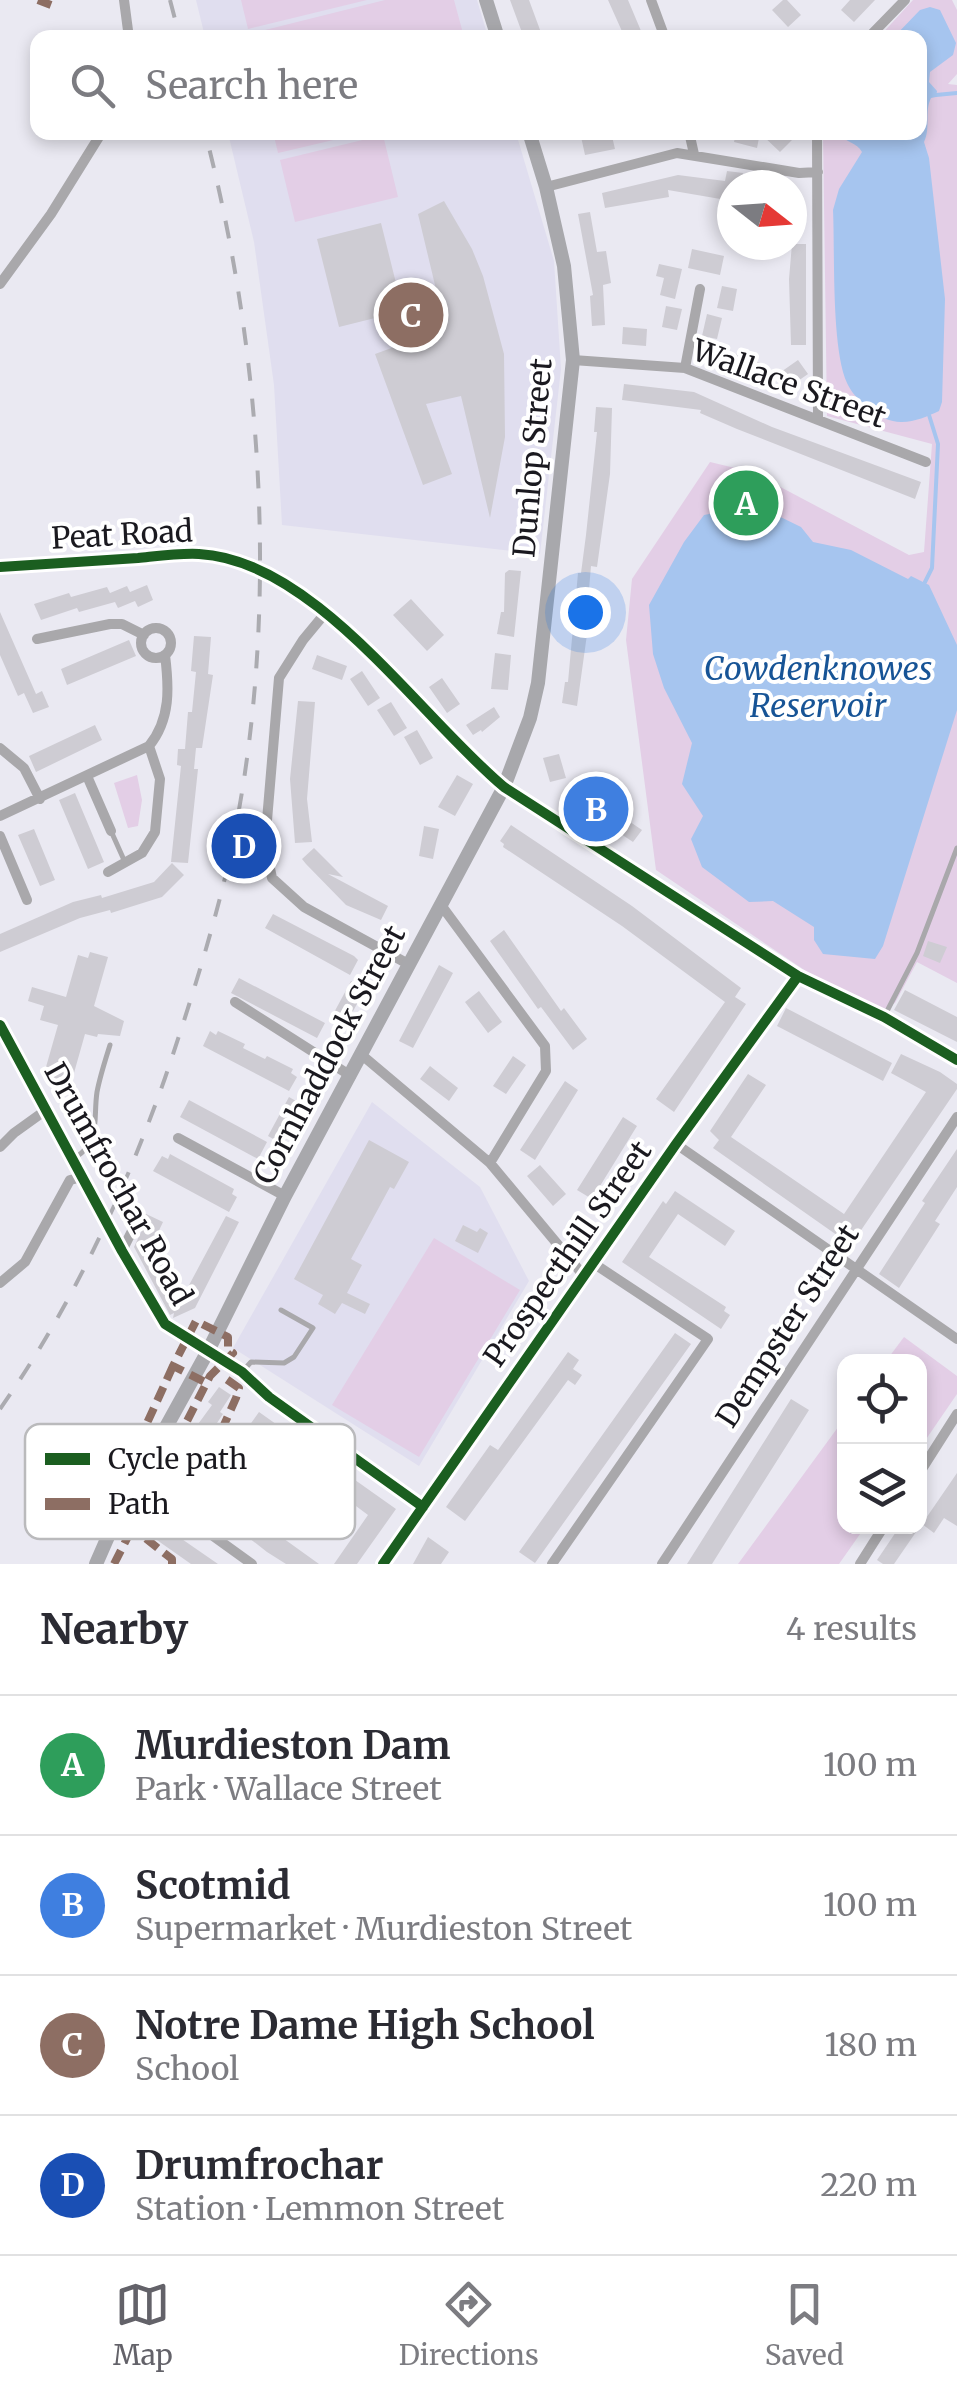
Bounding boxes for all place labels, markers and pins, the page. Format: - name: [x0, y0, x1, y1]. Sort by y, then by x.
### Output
- pin: C: [378, 278, 444, 352]
- pin: A: [714, 466, 778, 540]
- pin: B: [564, 772, 628, 846]
- pin: D: [212, 808, 276, 884]

